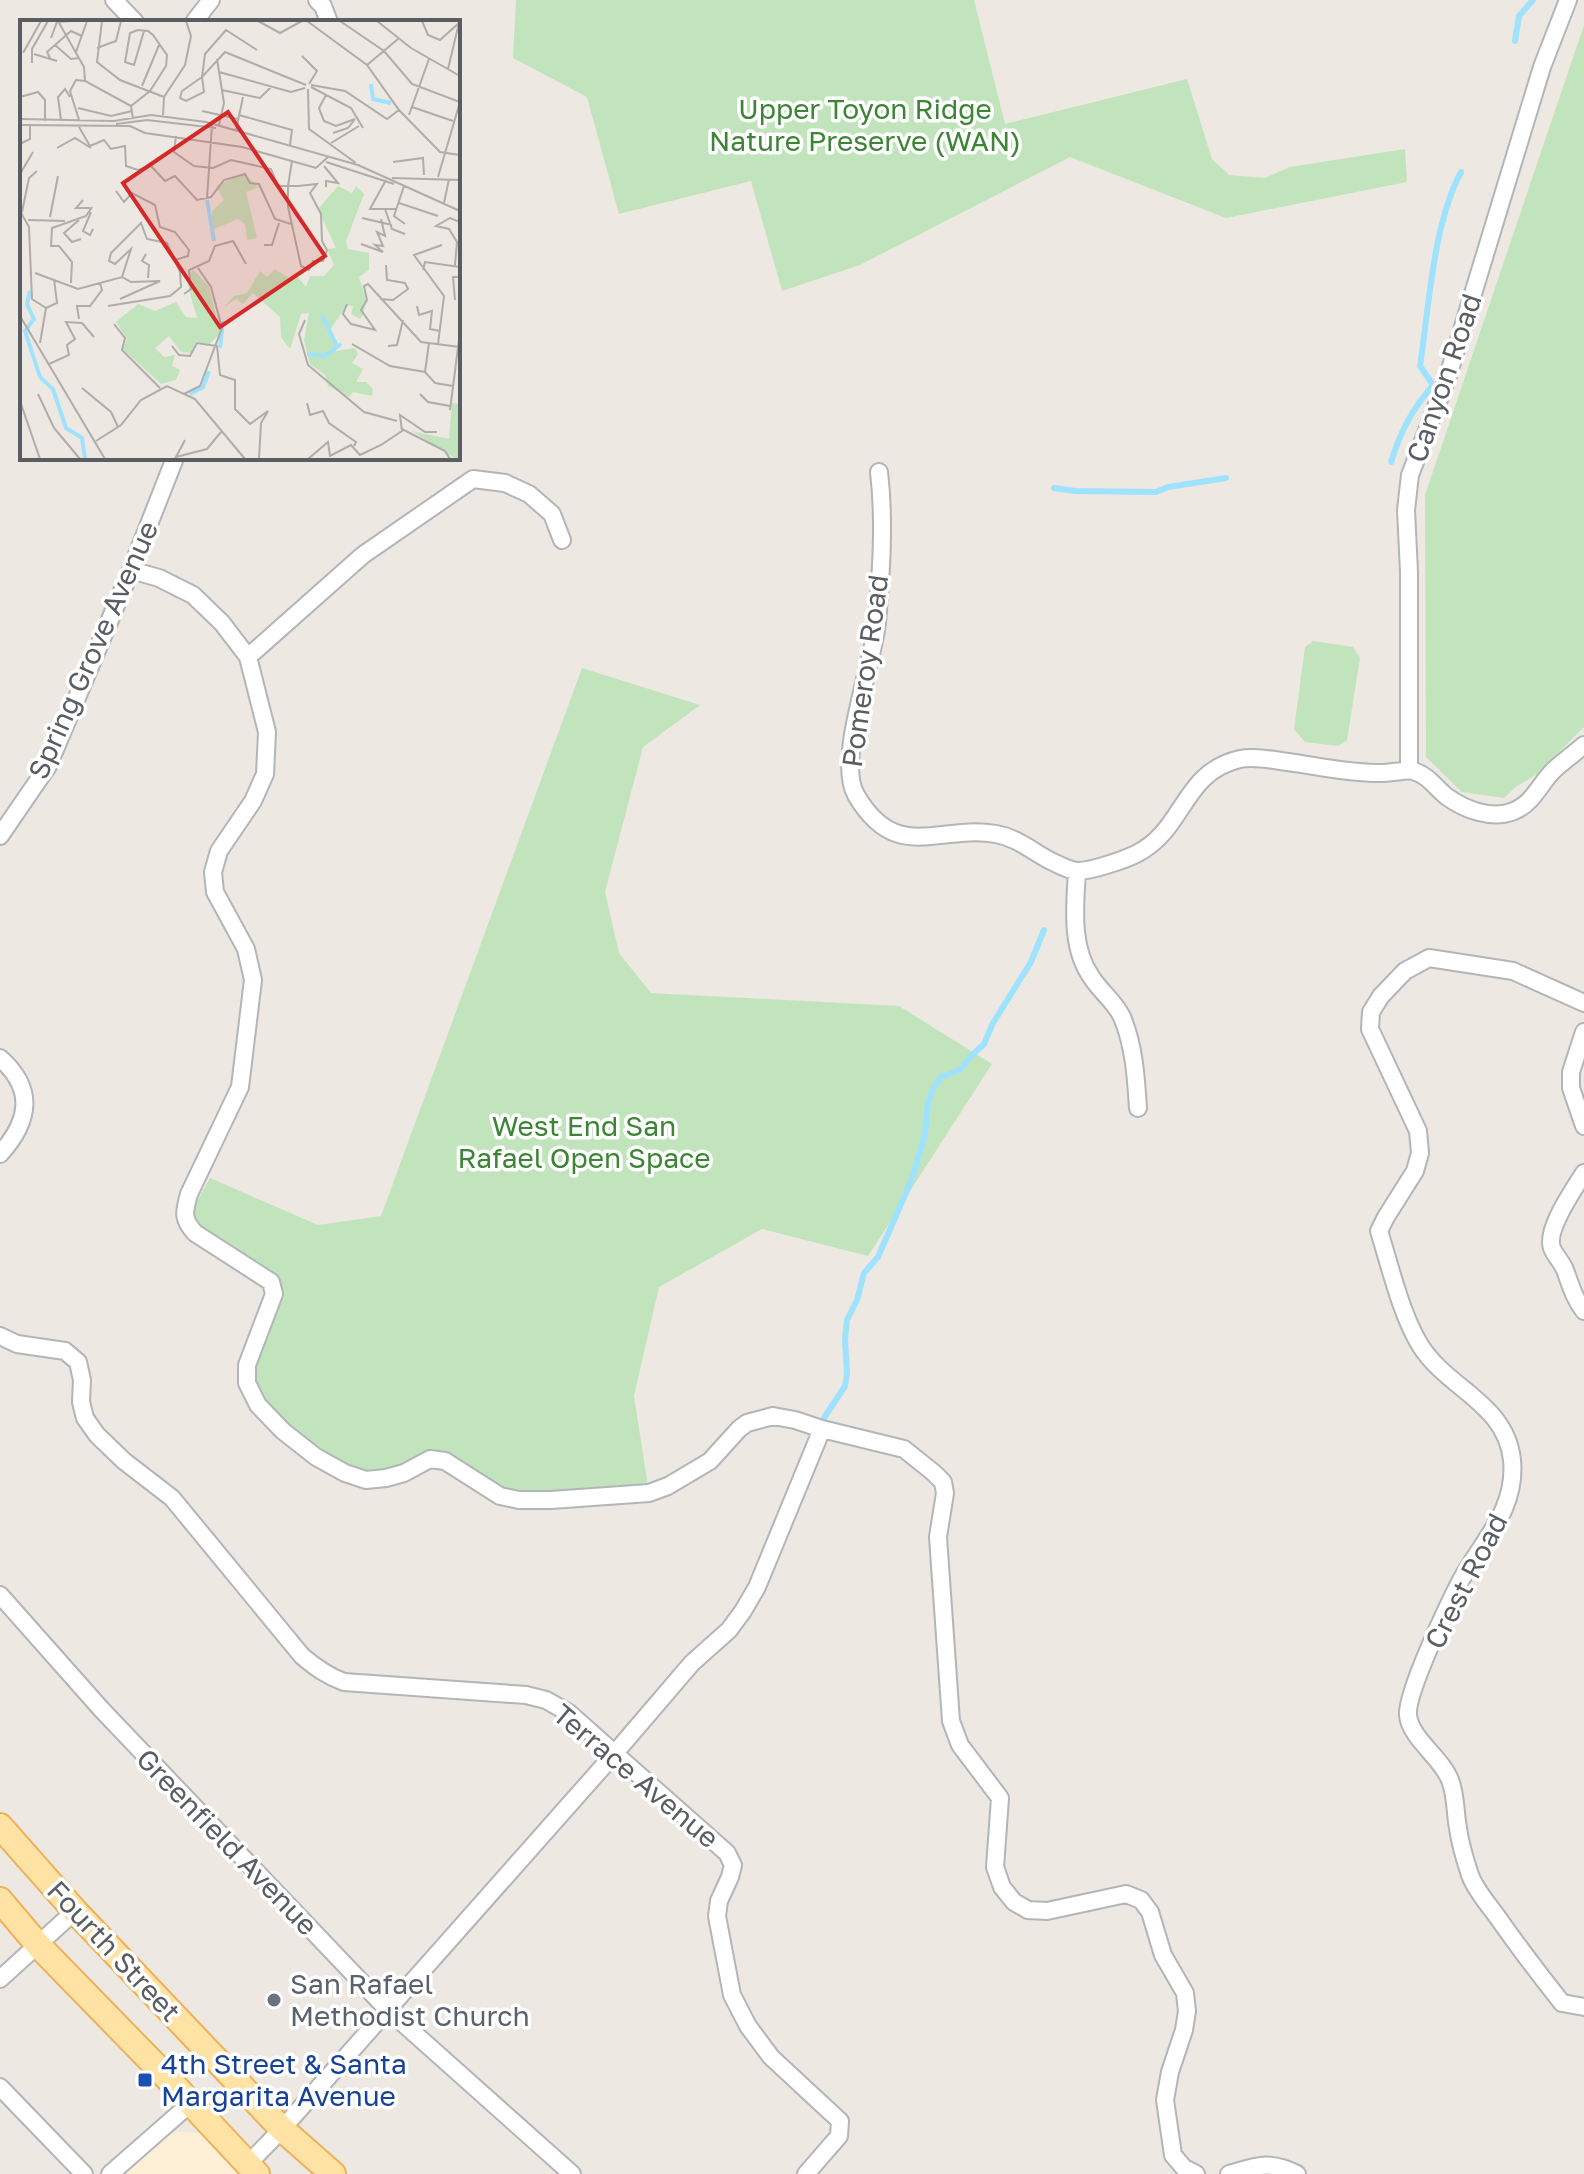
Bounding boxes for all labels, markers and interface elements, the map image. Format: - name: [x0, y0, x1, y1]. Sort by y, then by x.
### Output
- inset map: [20, 20, 460, 460]
- park label: Upper Toyon Ridge Nature Preserve (WAN): [709, 92, 1021, 157]
- street label: Canyon Road: [1399, 289, 1488, 467]
- street label: Spring Grove Avenue: [21, 516, 164, 784]
- street label: Pomeroy Road: [835, 573, 894, 769]
- park label: West End San Rafael Open Space: [457, 1109, 711, 1174]
- street label: Crest Road: [1417, 1508, 1514, 1654]
- street label: Terrace Avenue: [547, 1697, 726, 1854]
- street label: Greenfield Avenue: [130, 1742, 325, 1942]
- street label: Fourth Street: [41, 1874, 188, 2028]
- place label: San Rafael Methodist Church: [290, 1967, 530, 2032]
- marker: San Rafael Methodist Church: [265, 1991, 283, 2009]
- place label: 4th Street & Santa Margarita Avenue: [161, 2047, 407, 2112]
- marker: 4th Street & Santa Margarita Avenue: [136, 2071, 154, 2089]

